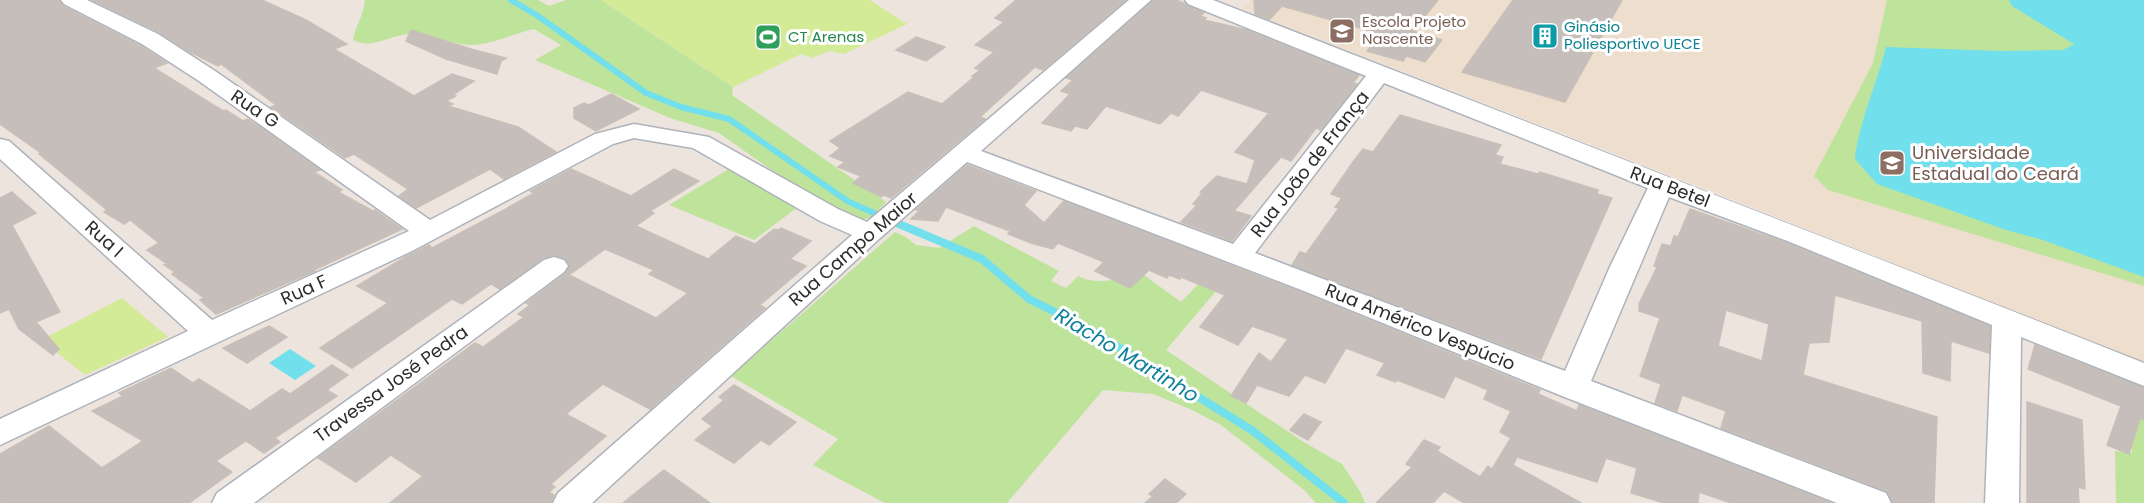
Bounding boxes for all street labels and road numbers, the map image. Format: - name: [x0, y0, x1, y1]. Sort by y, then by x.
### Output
- street label: Rua G: [226, 83, 284, 134]
- street label: Rua João de França: [1244, 85, 1375, 242]
- street label: Rua Betel: [1627, 160, 1714, 213]
- street label: Rua Campo Maior: [783, 186, 923, 311]
- street label: Rua I: [80, 215, 129, 263]
- street label: Rua F: [277, 268, 331, 311]
- street label: Rua Américo Vespúcio: [1321, 277, 1519, 376]
- street label: Travessa José Pedra: [309, 319, 473, 448]

